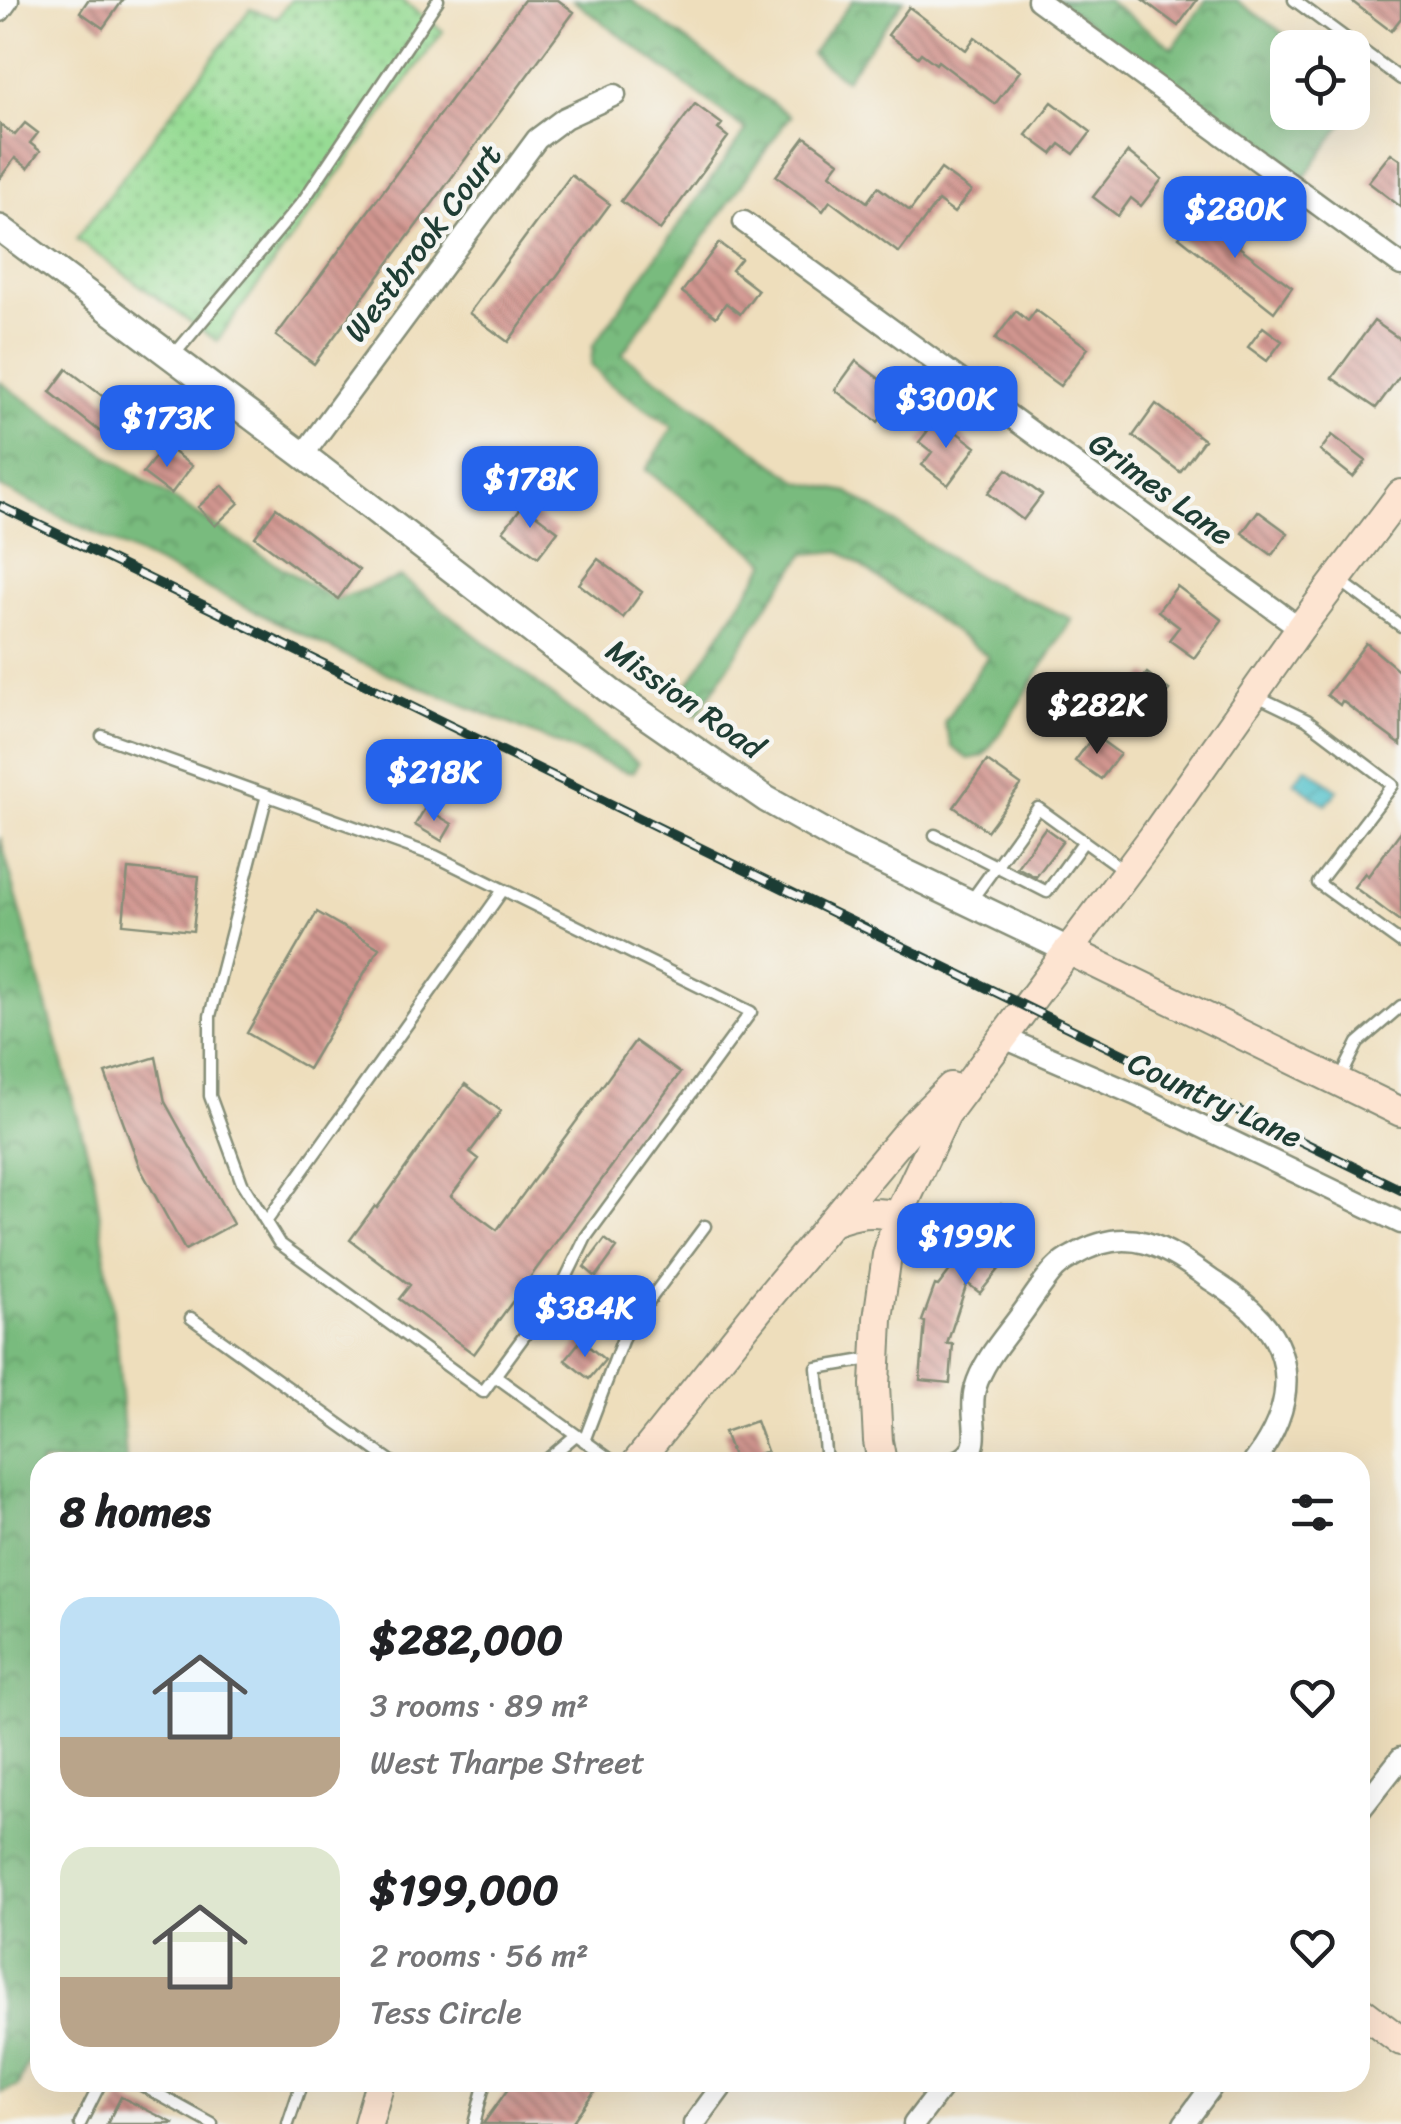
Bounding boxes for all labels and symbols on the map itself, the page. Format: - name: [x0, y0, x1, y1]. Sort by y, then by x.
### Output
- street label: Westbrook Court: [329, 131, 517, 355]
- pin: $280K: [1165, 176, 1305, 261]
- pin: $300K: [876, 366, 1016, 451]
- pin: $173K: [97, 385, 237, 470]
- street label: Grimes Lane: [1076, 416, 1246, 562]
- pin: $178K: [460, 446, 600, 531]
- street label: Mission Road: [594, 623, 778, 776]
- pin: $282K: [1027, 672, 1167, 757]
- pin: $218K: [364, 739, 504, 824]
- street label: Country Lane: [1118, 1035, 1312, 1165]
- pin: $199K: [896, 1203, 1036, 1288]
- pin: $384K: [515, 1275, 655, 1360]

